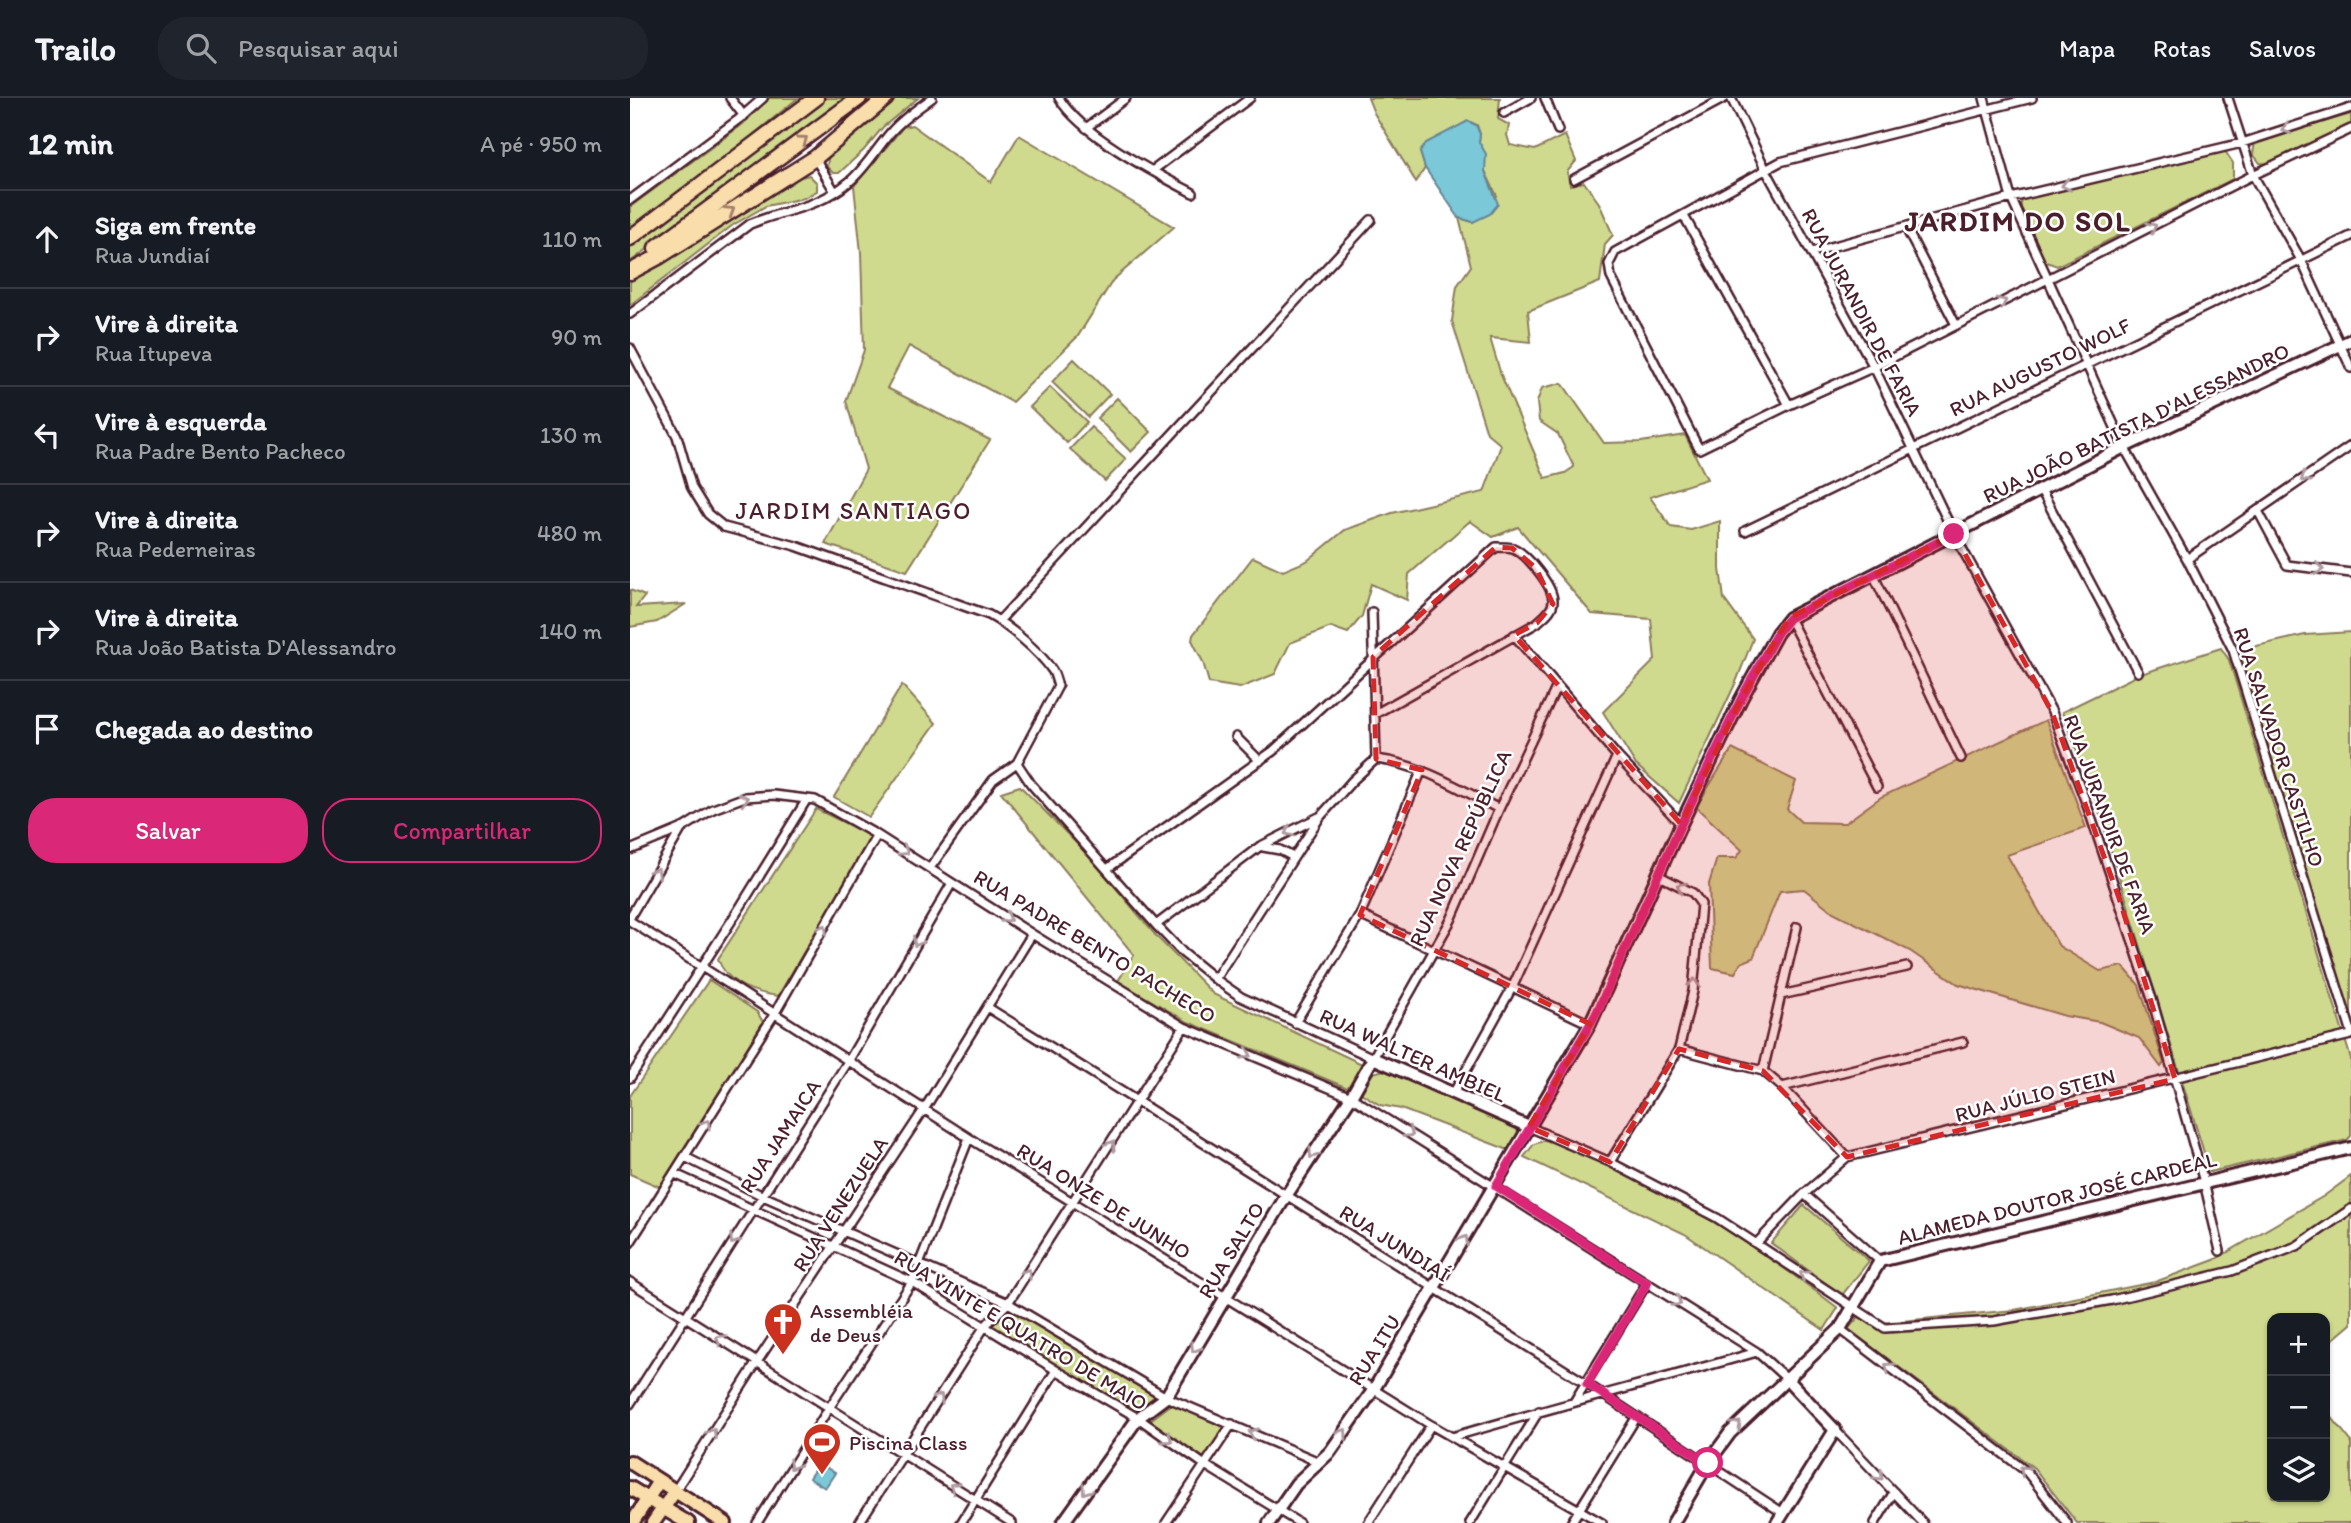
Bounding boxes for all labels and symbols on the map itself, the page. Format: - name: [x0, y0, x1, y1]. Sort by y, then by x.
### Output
- one-way arrow: [2280, 120, 2292, 135]
- one-way arrow: [795, 135, 808, 148]
- one-way arrow: [2060, 177, 2072, 191]
- street label: RUA JURANDIR DE FARIA: [1797, 204, 1928, 421]
- district label: JARDIM DO SOL: [1904, 204, 2131, 238]
- one-way arrow: [723, 207, 736, 220]
- one-way arrow: [2145, 221, 2157, 235]
- one-way arrow: [1995, 297, 2007, 311]
- street label: RUA AUGUSTO WOLF: [1945, 312, 2135, 422]
- street label: RUA JOÃO BATISTA D'ALESSANDRO: [1979, 338, 2293, 508]
- one-way arrow: [2300, 470, 2313, 482]
- district label: JARDIM SANTIAGO: [736, 496, 972, 525]
- route end: [1938, 518, 1969, 549]
- one-way arrow: [2313, 562, 2325, 577]
- street label: RUA SALVADOR CASTILHO: [2228, 624, 2330, 870]
- street label: RUA JURANDIR DE FARIA: [2059, 711, 2162, 938]
- street label: RUA NOVA REPÚBLICA: [1403, 745, 1517, 950]
- one-way arrow: [738, 793, 750, 807]
- one-way arrow: [1284, 824, 1296, 838]
- one-way arrow: [896, 843, 909, 856]
- street label: RUA PADRE BENTO PACHECO: [969, 864, 1221, 1028]
- one-way arrow: [648, 867, 661, 880]
- one-way arrow: [1676, 882, 1688, 895]
- one-way arrow: [1000, 910, 1013, 923]
- one-way arrow: [815, 923, 828, 936]
- one-way arrow: [913, 934, 926, 947]
- one-way arrow: [1686, 977, 1701, 989]
- street label: RUA WALTER AMBIEL: [1316, 1003, 1510, 1108]
- one-way arrow: [1240, 1045, 1252, 1059]
- street label: RUA JÚLIO STEIN: [1952, 1063, 2118, 1127]
- street label: RUA JAMAICA: [734, 1074, 826, 1197]
- one-way arrow: [697, 1118, 710, 1131]
- one-way arrow: [1402, 1124, 1415, 1137]
- street label: RUA VENEZUELA: [787, 1131, 893, 1276]
- street label: RUA ONZE DE JUNHO: [1012, 1137, 1196, 1265]
- one-way arrow: [1102, 1139, 1115, 1152]
- one-way arrow: [1309, 1146, 1322, 1159]
- street label: ALAMEDA DOUTOR JOSÉ CARDEAL: [1895, 1146, 2219, 1250]
- street label: RUA SALTO: [1193, 1198, 1269, 1302]
- street label: RUA JUNDIAÍ: [1335, 1199, 1455, 1287]
- one-way arrow: [730, 1232, 743, 1245]
- one-way arrow: [1455, 1235, 1468, 1248]
- street label: RUA VINTE E QUATRO DE MAIO: [890, 1244, 1152, 1416]
- one-way arrow: [1019, 1268, 1032, 1281]
- one-way arrow: [1799, 1270, 1812, 1283]
- one-way arrow: [1670, 1293, 1683, 1306]
- place label: Assembléia de Deus: [810, 1298, 913, 1347]
- church icon: Assembléia de Deus: [762, 1301, 804, 1356]
- street label: RUA ITU: [1343, 1310, 1405, 1390]
- one-way arrow: [715, 1334, 728, 1347]
- one-way arrow: [1190, 1341, 1203, 1354]
- one-way arrow: [1884, 1363, 1897, 1375]
- one-way arrow: [931, 1392, 944, 1405]
- sports icon: Piscina Class: [801, 1421, 843, 1476]
- one-way arrow: [1729, 1421, 1742, 1434]
- one-way arrow: [1248, 1427, 1260, 1441]
- one-way arrow: [703, 1428, 716, 1441]
- one-way arrow: [1335, 1428, 1347, 1441]
- place label: Piscina Class: [849, 1430, 967, 1455]
- one-way arrow: [1160, 1431, 1173, 1443]
- route start: [1692, 1447, 1723, 1478]
- one-way arrow: [788, 1458, 801, 1471]
- one-way arrow: [2019, 1466, 2032, 1479]
- one-way arrow: [1871, 1468, 1883, 1481]
- one-way arrow: [948, 1482, 961, 1495]
- one-way arrow: [1082, 1482, 1094, 1495]

